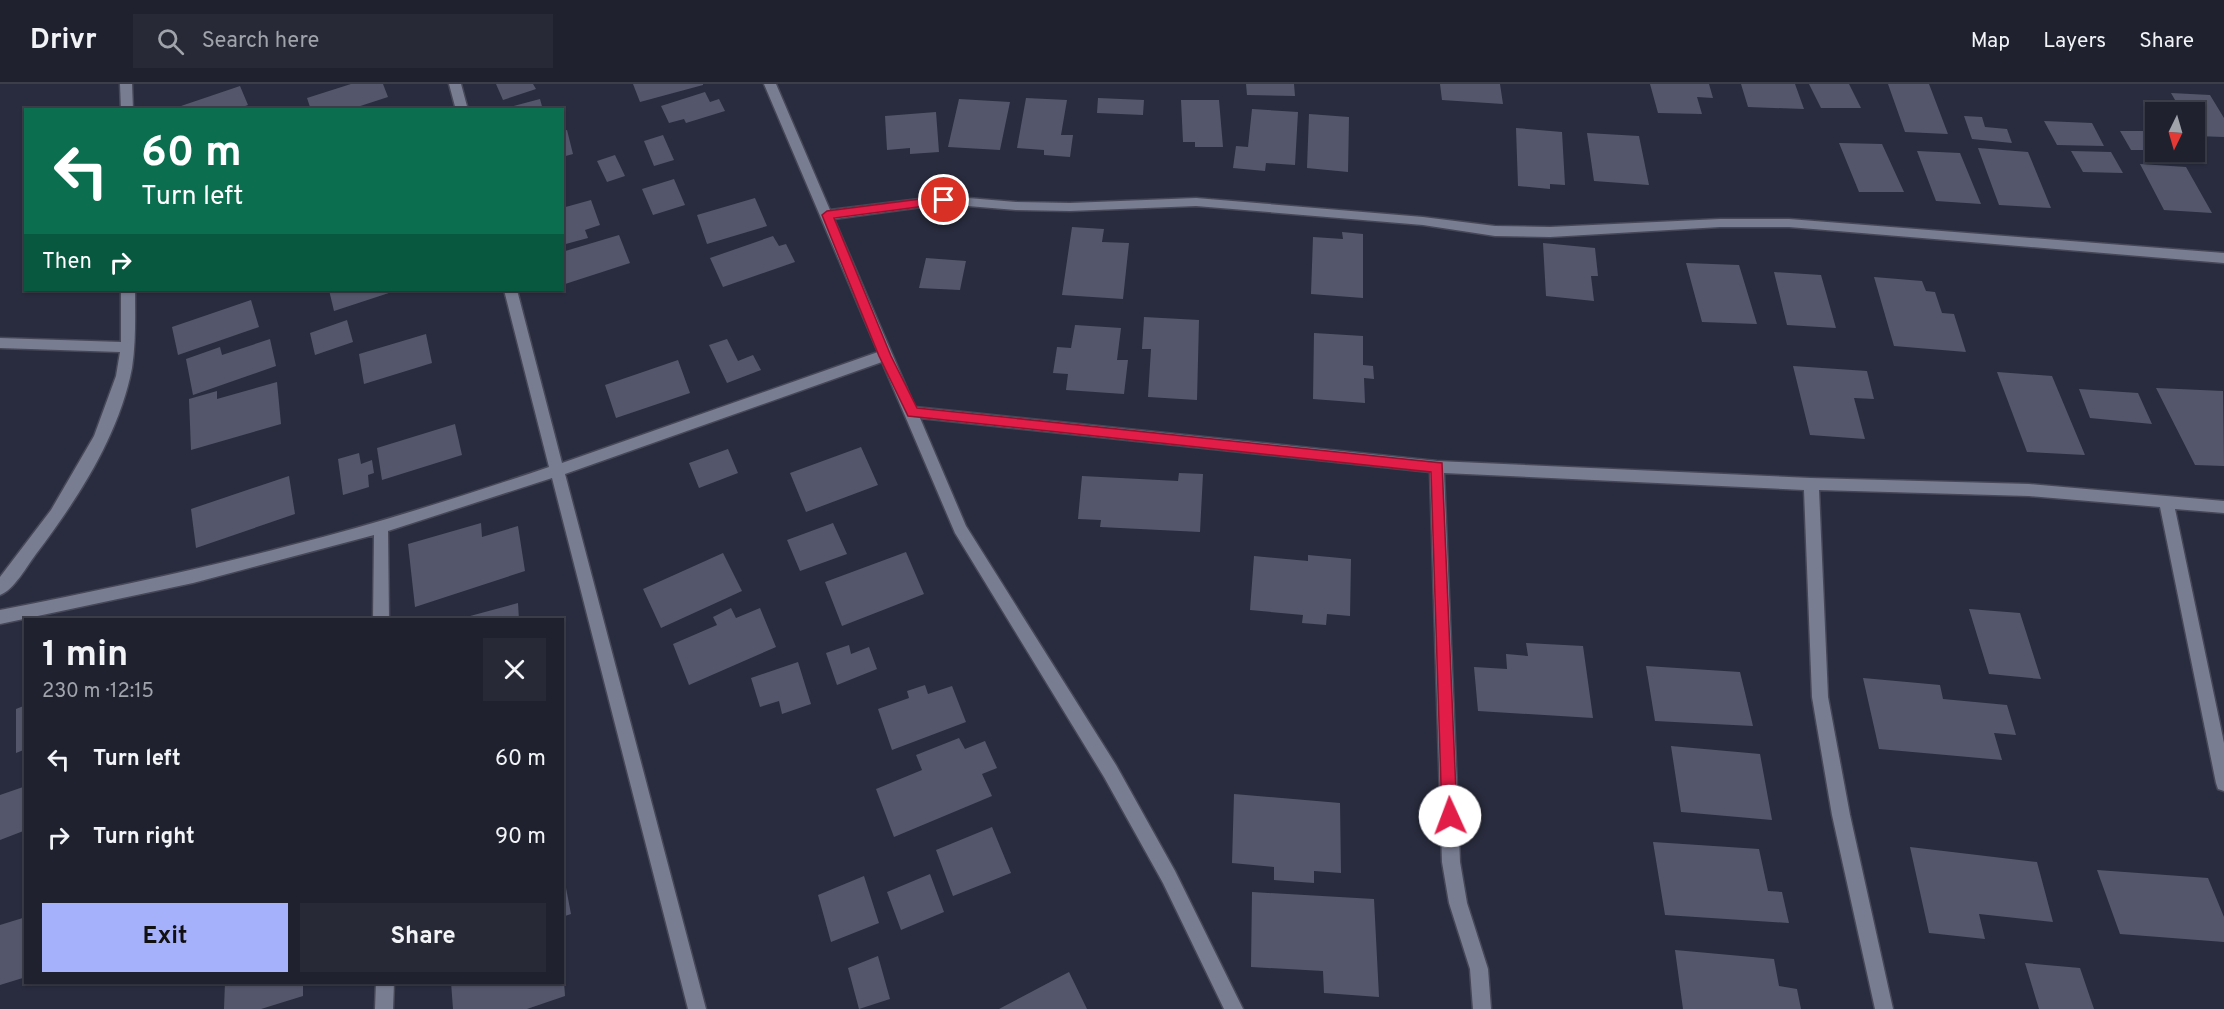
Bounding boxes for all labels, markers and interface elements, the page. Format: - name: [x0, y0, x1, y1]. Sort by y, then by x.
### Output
- search box: [133, 14, 553, 68]
- text: Drivr: [30, 23, 97, 59]
- icon: search: [154, 25, 187, 58]
- text: Search here: [202, 28, 319, 55]
- text: Map: [1971, 28, 2010, 55]
- text: Layers: [2043, 28, 2106, 55]
- text: Share: [2139, 28, 2194, 55]
- north arrow: [2145, 102, 2205, 162]
- map controls: [2145, 102, 2205, 162]
- text: 60 m: [141, 128, 242, 181]
- icon: left: [42, 132, 120, 210]
- pin: [918, 174, 969, 225]
- text: Turn left: [141, 180, 243, 214]
- icon: arrive: [927, 183, 960, 216]
- icon: right: [104, 246, 137, 279]
- text: Then: [42, 249, 92, 276]
- text: 1 min: [42, 633, 128, 679]
- button: close: [483, 638, 546, 701]
- text: 230 m · 12:15: [42, 679, 154, 705]
- icon: left: [42, 743, 75, 776]
- text: Turn left: [93, 746, 181, 773]
- text: 60 m: [495, 746, 546, 773]
- position arrow: [1418, 784, 1482, 848]
- icon: right: [42, 821, 75, 854]
- text: Turn right: [93, 824, 195, 851]
- text: 90 m: [495, 824, 546, 851]
- button: Exit: [42, 903, 288, 972]
- button: Share: [300, 903, 546, 972]

